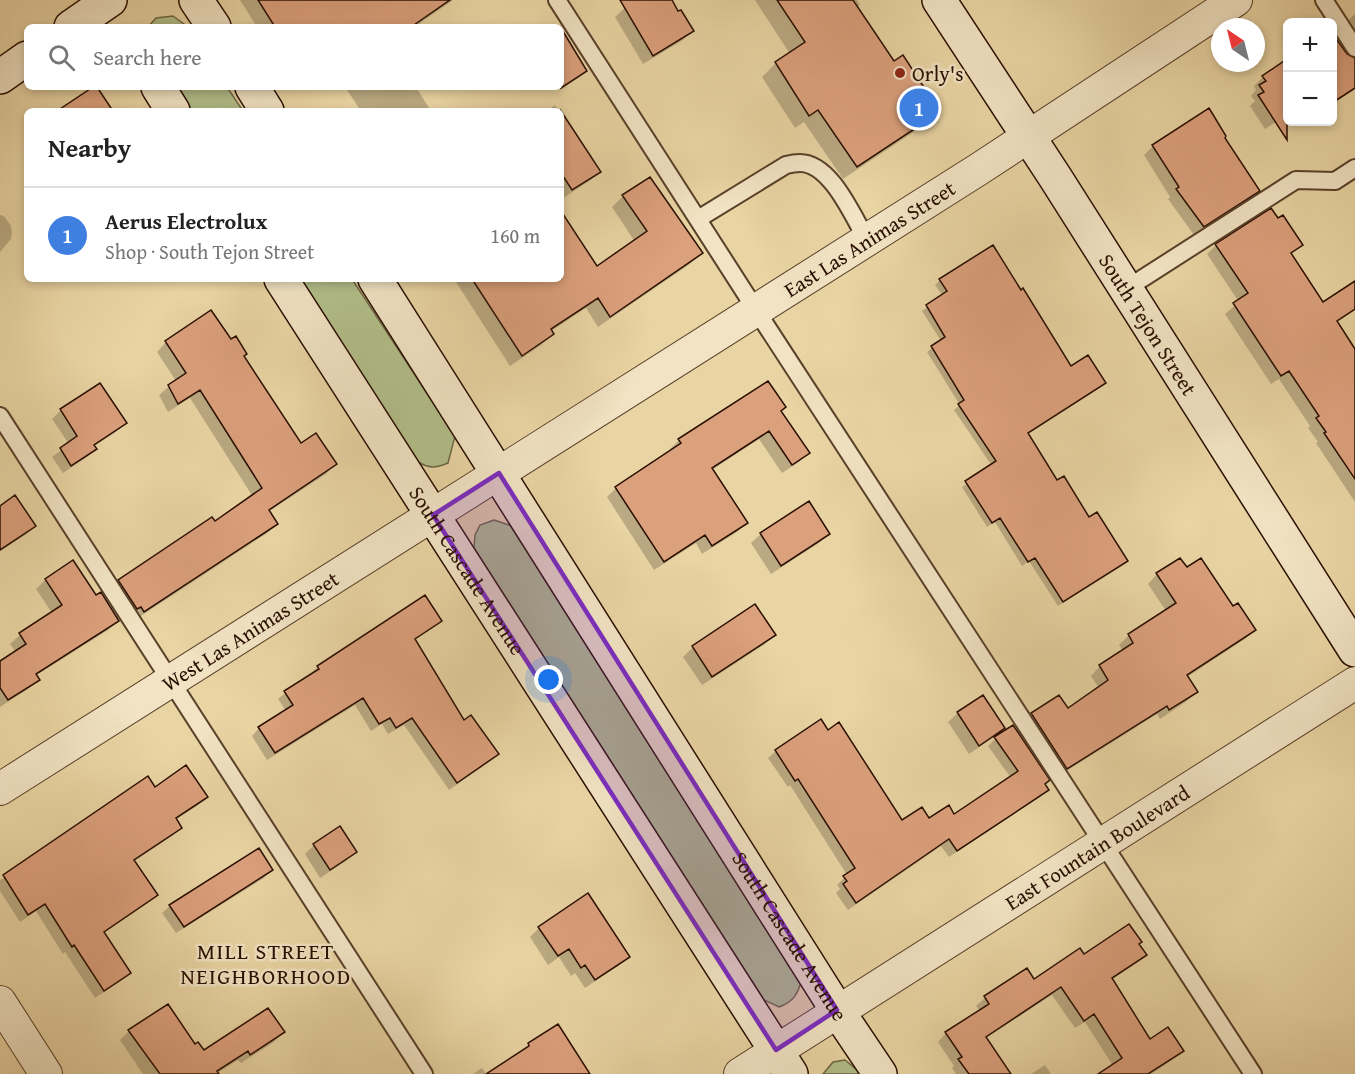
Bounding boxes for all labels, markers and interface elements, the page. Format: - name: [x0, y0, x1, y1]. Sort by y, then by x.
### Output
- north arrow: [1211, 18, 1265, 72]
- map controls: [1283, 18, 1337, 126]
- button: +: [1283, 18, 1337, 72]
- search box: [24, 24, 564, 90]
- icon: search: [45, 41, 78, 74]
- text: Search here: [93, 41, 202, 73]
- place label: Orly's: [912, 58, 964, 89]
- marker: Orly's: [893, 66, 907, 80]
- button: −: [1283, 72, 1337, 126]
- pin: 1: [900, 86, 938, 130]
- text: Nearby: [48, 128, 131, 167]
- street label: East Las Animas Street: [777, 172, 962, 304]
- text: Aerus Electrolux: [105, 205, 267, 237]
- text: 1: [62, 221, 73, 250]
- text: 160 m: [490, 221, 540, 250]
- text: Shop · South Tejon Street: [105, 237, 314, 266]
- street label: South Tejon Street: [1092, 247, 1205, 402]
- street label: South Cascade Avenue: [402, 480, 534, 661]
- street label: West Las Animas Street: [156, 563, 345, 698]
- your location: [534, 665, 563, 694]
- street label: East Fountain Boulevard: [999, 776, 1196, 917]
- street label: South Cascade Avenue: [725, 845, 855, 1027]
- district label: MILL STREET NEIGHBORHOOD: [180, 935, 352, 992]

